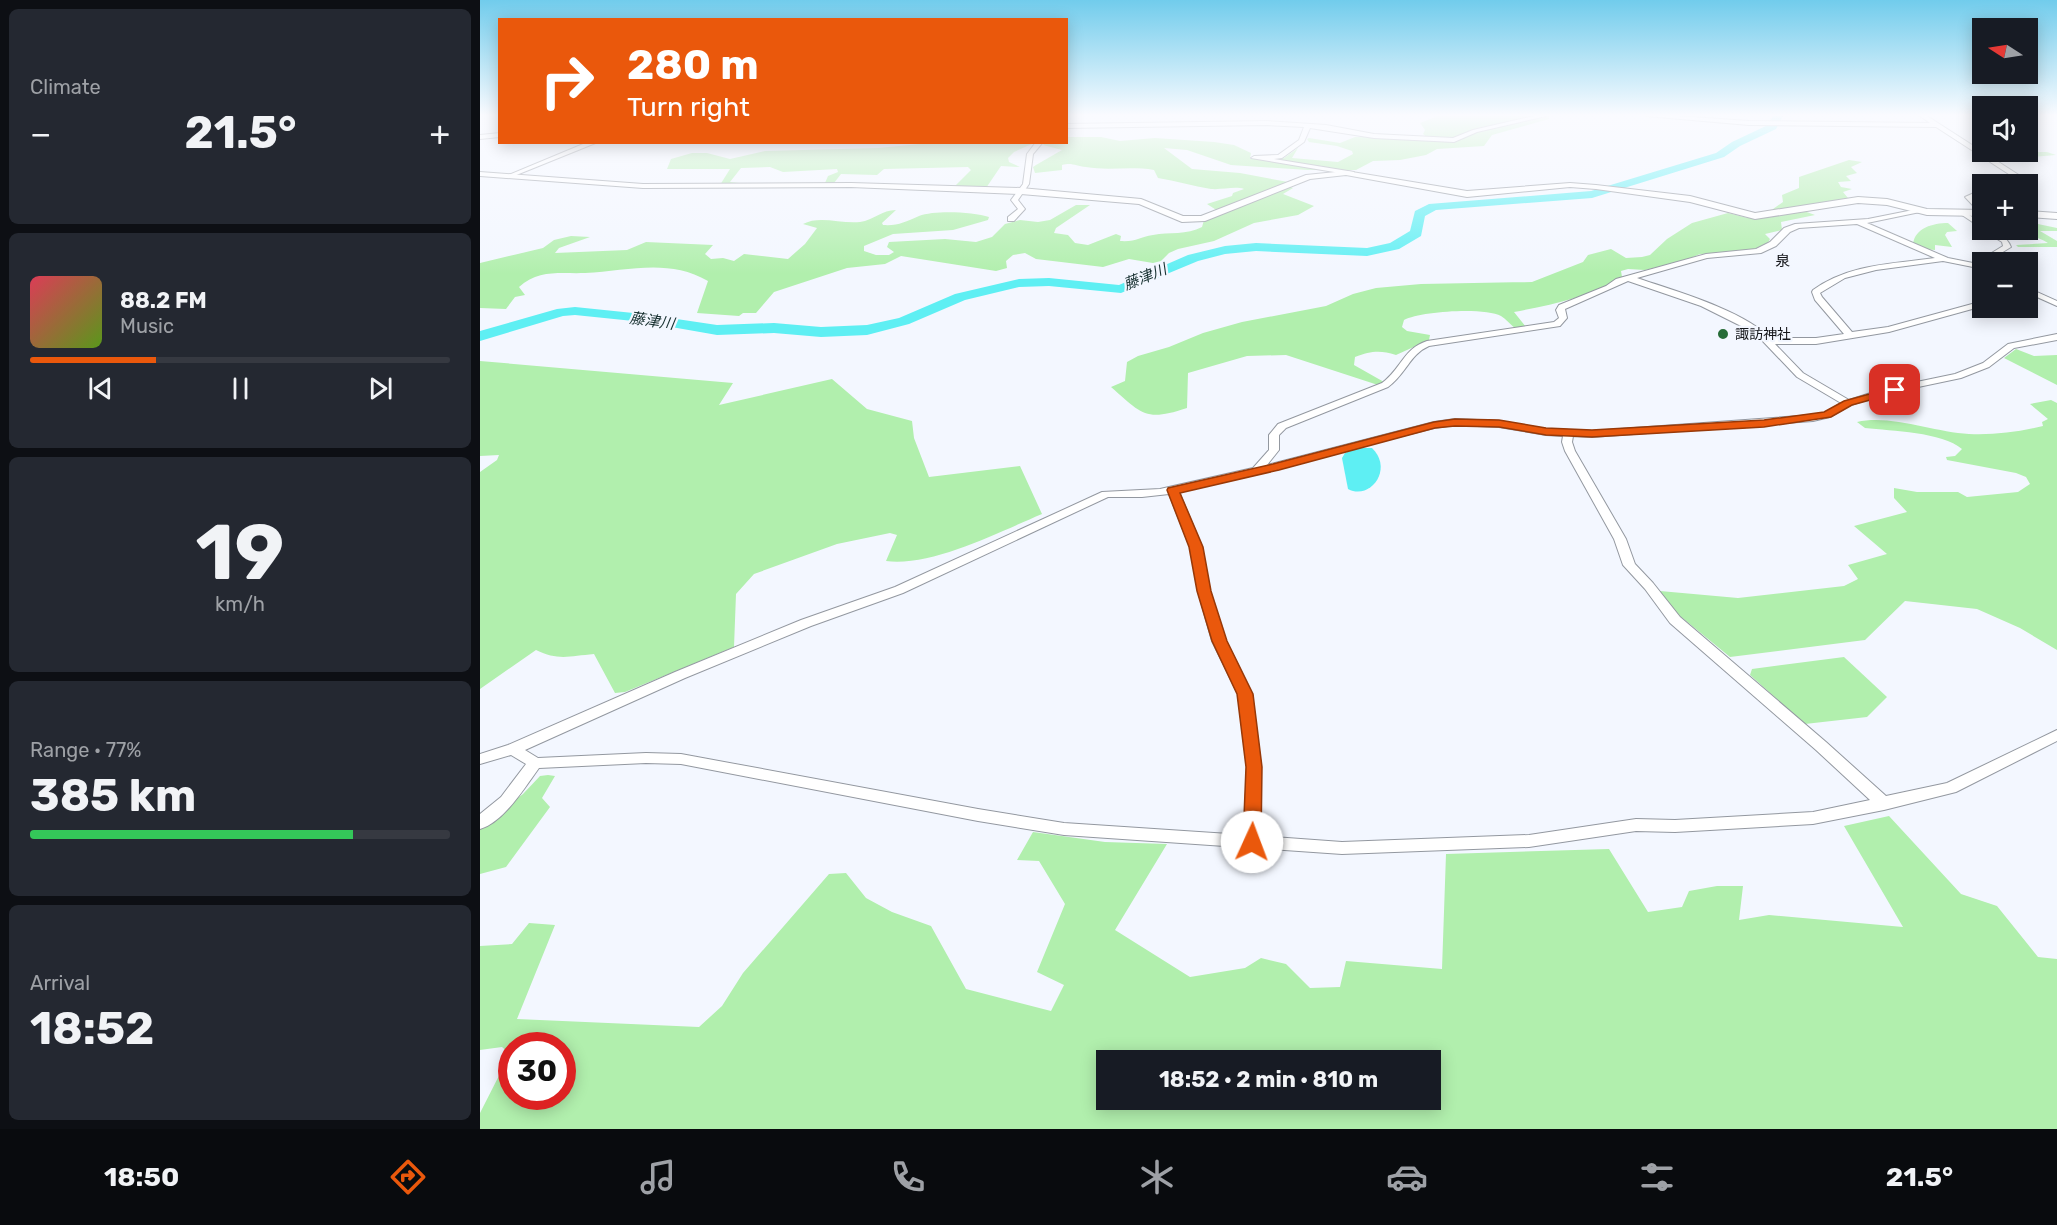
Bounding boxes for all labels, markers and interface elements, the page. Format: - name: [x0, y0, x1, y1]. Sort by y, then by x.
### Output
- north arrow: [1972, 18, 2038, 84]
- map controls: [1972, 18, 2038, 318]
- text: 280 m: [627, 40, 759, 90]
- icon: right: [528, 42, 606, 120]
- text: Climate: [30, 75, 101, 99]
- text: Turn right: [627, 91, 750, 123]
- button: sound: [1972, 96, 2038, 162]
- text: 21.5°: [184, 106, 296, 159]
- text: −: [30, 114, 51, 153]
- text: +: [429, 114, 450, 153]
- button: +: [1972, 174, 2038, 240]
- district label: 泉: [1775, 252, 1791, 270]
- button: −: [1972, 252, 2038, 318]
- water label: 藤津川: [1121, 259, 1171, 294]
- text: 88.2 FM: [120, 287, 207, 314]
- water label: 藤津川: [628, 309, 678, 333]
- text: Music: [120, 314, 174, 338]
- place label: 諏訪神社: [1735, 326, 1791, 343]
- marker: 諏訪神社: [1716, 327, 1730, 341]
- pin: [1869, 364, 1920, 415]
- icon: previous: [84, 372, 117, 405]
- icon: pause: [224, 372, 257, 405]
- icon: next: [364, 372, 397, 405]
- icon: arrive: [1878, 373, 1911, 406]
- text: 19: [196, 506, 284, 599]
- text: km/h: [215, 592, 265, 616]
- text: Range · 77%: [30, 738, 142, 762]
- text: 385 km: [30, 769, 196, 822]
- position arrow: [1220, 810, 1284, 874]
- text: Arrival: [30, 971, 90, 995]
- text: 18:52: [30, 1002, 154, 1055]
- speed limit sign: 30: [498, 1032, 576, 1110]
- text: 18:52 · 2 min · 810 m: [1159, 1066, 1378, 1093]
- icon: directions: [387, 1156, 429, 1198]
- icon: music: [637, 1156, 679, 1198]
- icon: phone: [887, 1156, 929, 1198]
- icon: climate: [1136, 1156, 1178, 1198]
- icon: car: [1386, 1156, 1428, 1198]
- icon: filters: [1636, 1156, 1678, 1198]
- text: 18:50: [104, 1161, 179, 1193]
- text: 21.5°: [1886, 1161, 1953, 1193]

